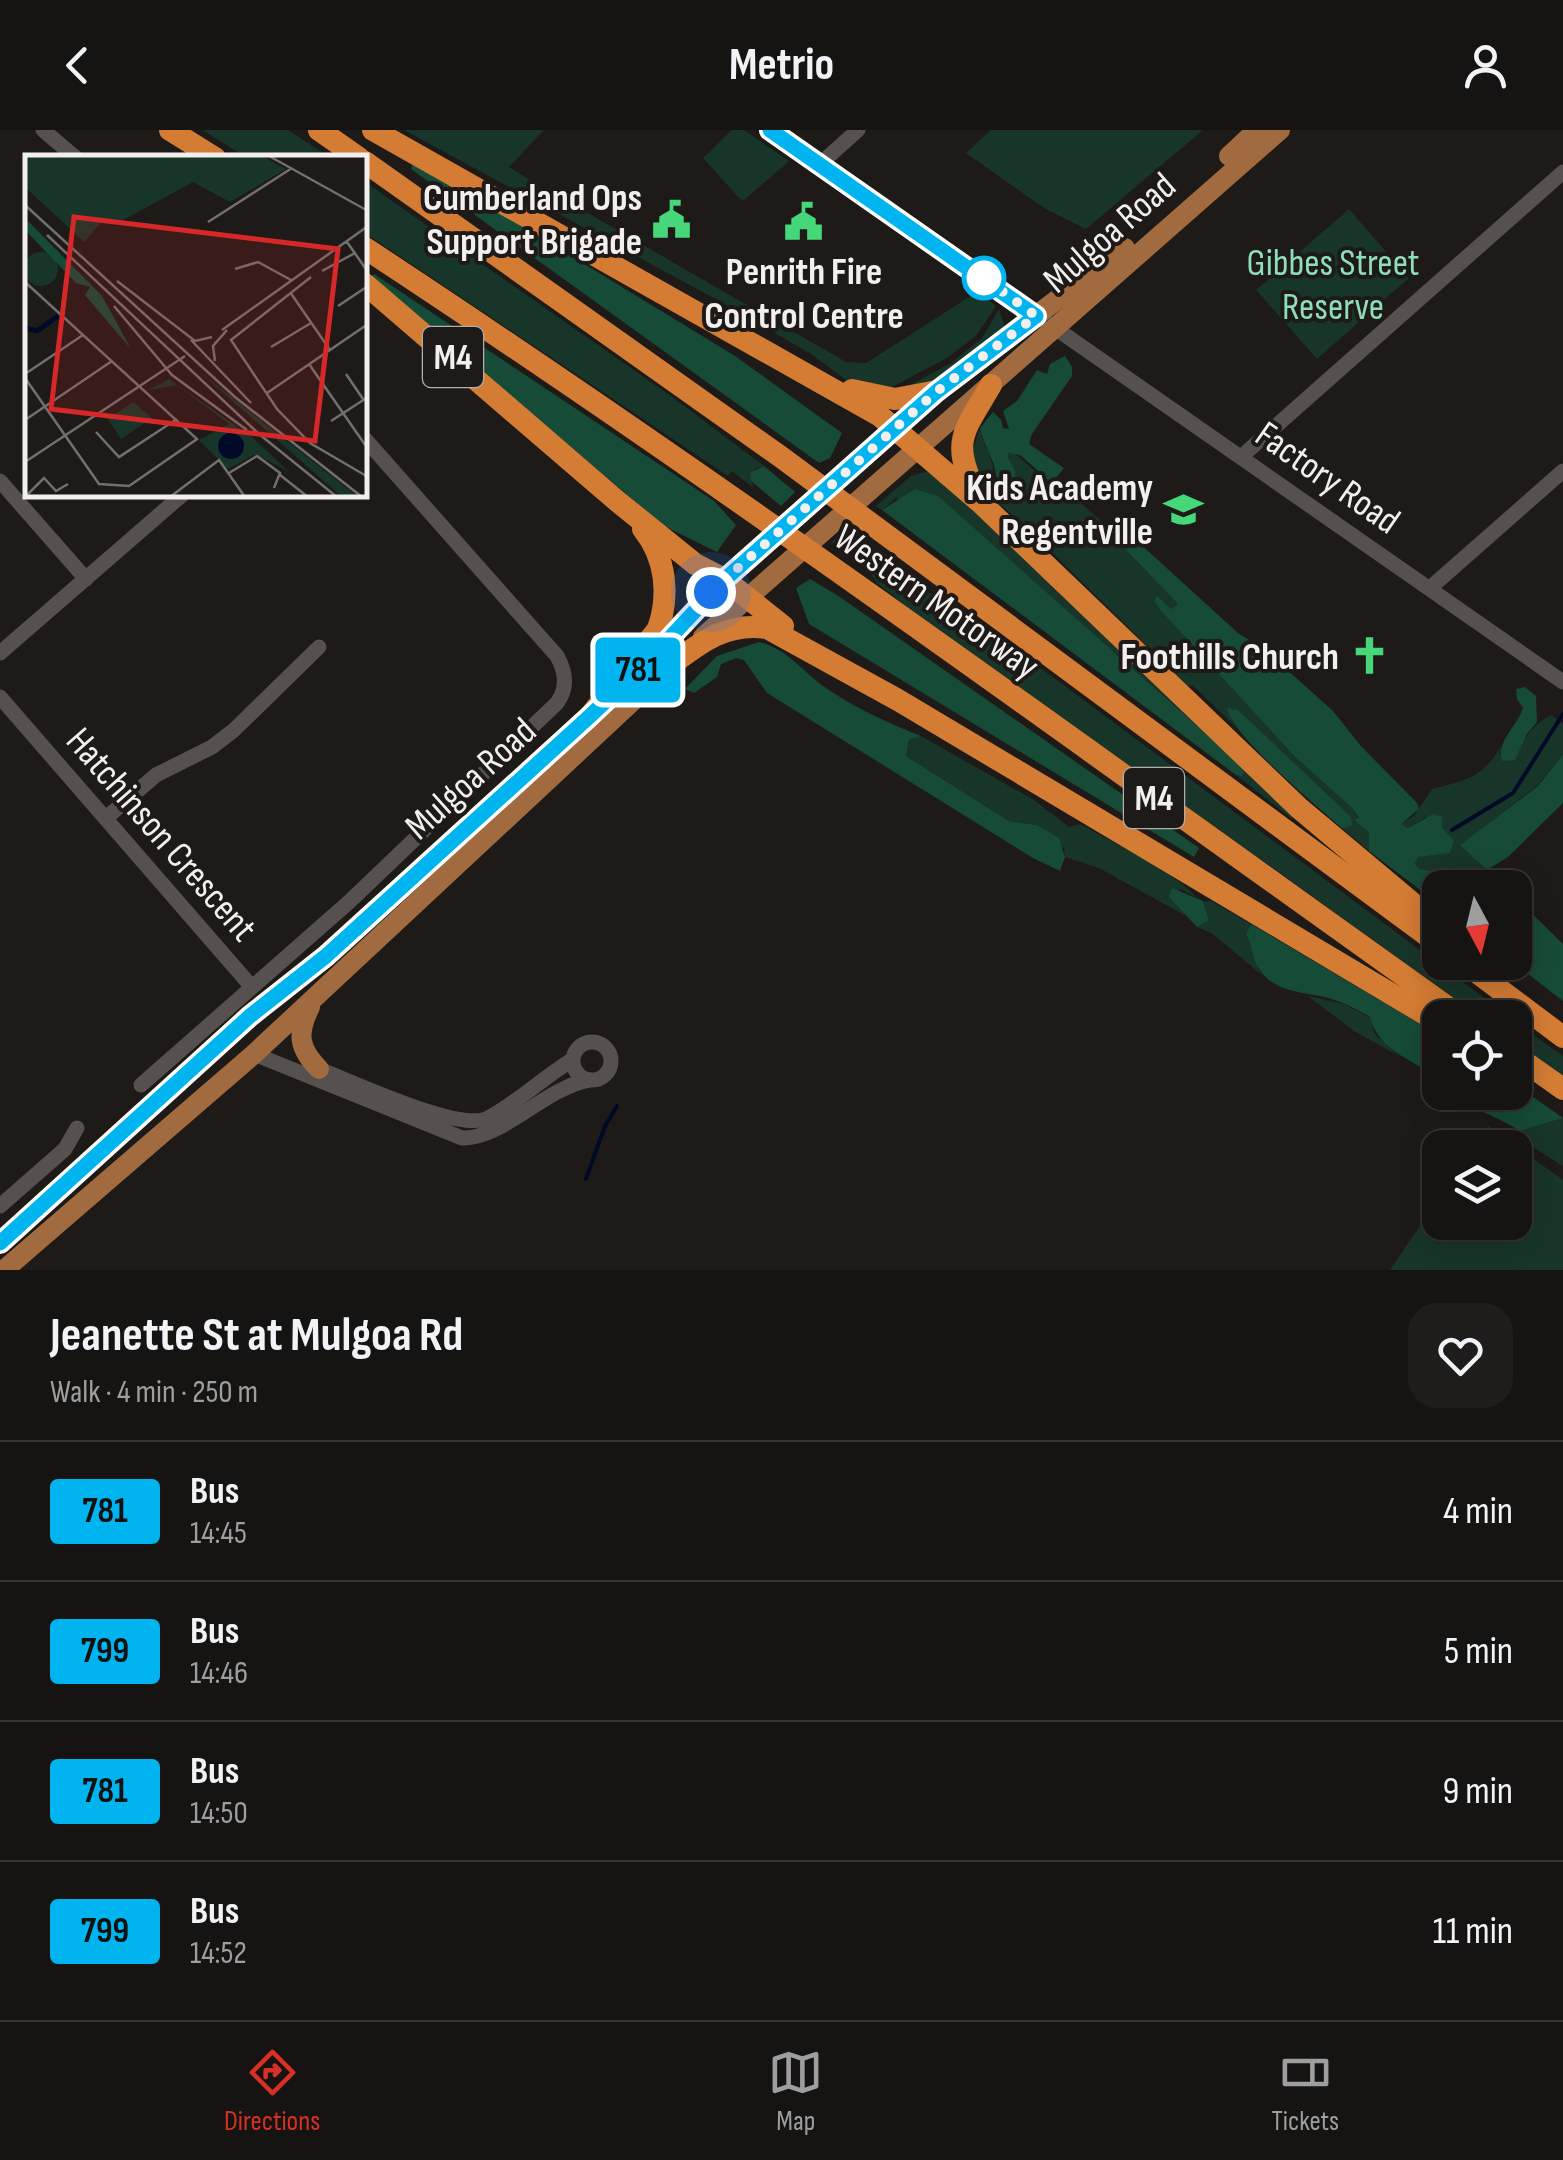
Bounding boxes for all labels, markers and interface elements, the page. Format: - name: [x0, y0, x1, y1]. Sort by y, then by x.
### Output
- icon: back: [50, 38, 105, 93]
- text: Metrio: [729, 38, 834, 93]
- icon: person: [1458, 38, 1513, 93]
- inset map: [25, 155, 368, 498]
- street label: Mulgoa Road: [1035, 164, 1185, 303]
- place label: Cumberland Ops Support Brigade: [423, 176, 642, 265]
- public building icon: Cumberland Ops Support Brigade: [651, 198, 693, 240]
- public building icon: Penrith Fire Control Centre: [783, 201, 825, 243]
- park label: Gibbes Street Reserve: [1247, 241, 1419, 330]
- place label: Penrith Fire Control Centre: [704, 250, 904, 339]
- unlabelled marker: [963, 257, 1005, 299]
- road number: M4: [423, 327, 483, 387]
- street label: Factory Road: [1246, 412, 1408, 544]
- place label: Kids Academy Regentville: [966, 466, 1153, 555]
- school or university icon: Kids Academy Regentville: [1162, 488, 1204, 530]
- street label: Western Motorway: [825, 515, 1047, 690]
- your location: [686, 567, 736, 617]
- place label: Foothills Church: [1120, 635, 1339, 680]
- church icon: Foothills Church: [1348, 635, 1390, 677]
- line badge: 781: [580, 638, 696, 702]
- text: 781: [615, 649, 661, 692]
- street label: Mulgoa Road: [396, 709, 546, 849]
- street label: Hatchinson Crescent: [56, 719, 266, 951]
- road number: M4: [1124, 768, 1184, 828]
- north arrow: [1422, 870, 1532, 980]
- map controls: [1422, 870, 1532, 1240]
- button: locate: [1422, 1000, 1532, 1110]
- button: layers: [1422, 1130, 1532, 1240]
- button: heart: [1408, 1303, 1513, 1408]
- text: Jeanette St at Mulgoa Rd: [50, 1307, 463, 1364]
- text: Walk · 4 min · 250 m: [50, 1373, 258, 1412]
- text: Bus: [190, 1469, 239, 1514]
- text: 4 min: [1443, 1489, 1513, 1534]
- text: 781: [82, 1490, 128, 1533]
- text: 14:45: [190, 1514, 247, 1553]
- text: Bus: [190, 1609, 239, 1654]
- text: 5 min: [1444, 1629, 1513, 1674]
- text: 799: [81, 1630, 129, 1673]
- text: 14:46: [190, 1654, 248, 1693]
- text: Bus: [190, 1749, 239, 1794]
- text: 9 min: [1442, 1769, 1513, 1814]
- text: 781: [82, 1770, 128, 1813]
- text: 14:50: [190, 1794, 248, 1833]
- text: Bus: [190, 1889, 239, 1934]
- text: 11 min: [1433, 1909, 1513, 1954]
- text: 799: [81, 1910, 129, 1953]
- text: 14:52: [190, 1934, 247, 1973]
- tab: Directions: [224, 2045, 320, 2138]
- tab: Map: [768, 2045, 823, 2138]
- tab: Tickets: [1271, 2045, 1339, 2138]

